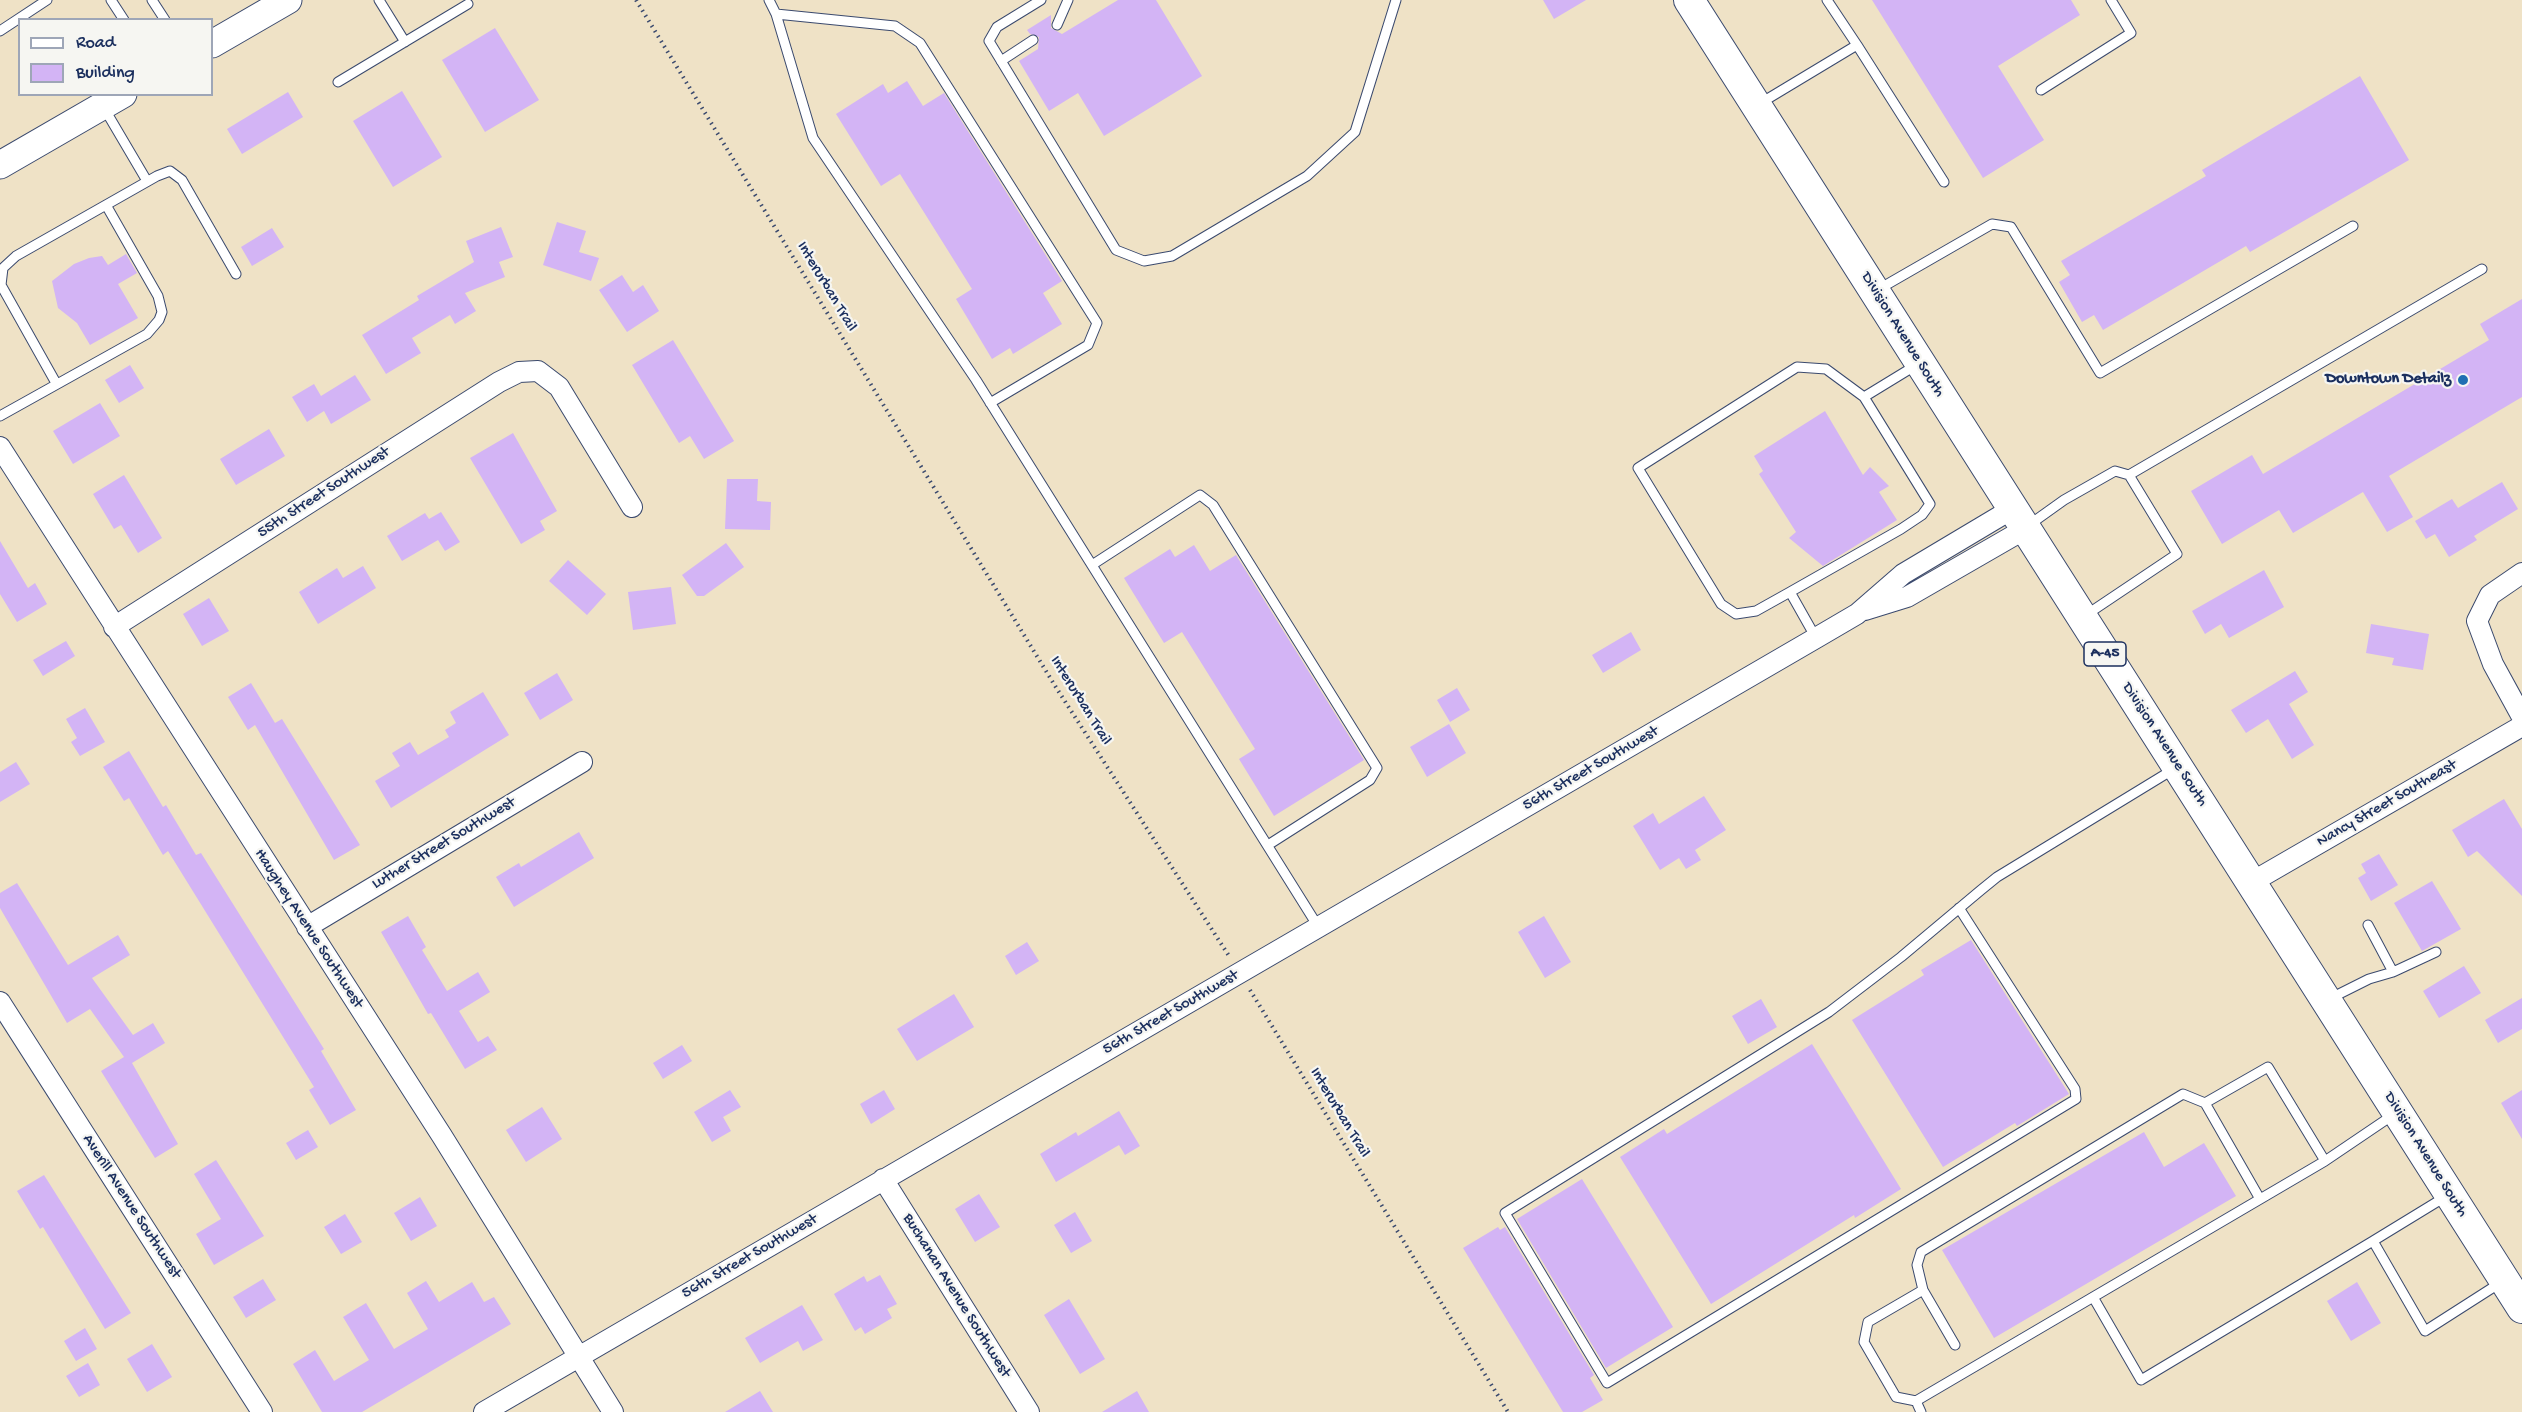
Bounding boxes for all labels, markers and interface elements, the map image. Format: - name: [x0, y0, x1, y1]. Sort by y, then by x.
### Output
- legend: [18, 18, 213, 96]
- text: Road: [76, 33, 115, 54]
- text: Building: [76, 63, 135, 84]
- street label: Interurban Trail: [792, 239, 860, 335]
- street label: Division Avenue South: [1856, 269, 1948, 401]
- place label: Downtown Detailz: [2325, 370, 2451, 390]
- marker: Downtown Detailz: [2456, 373, 2470, 387]
- street label: 55th Street Southwest: [254, 443, 394, 543]
- road number: A-45: [2084, 642, 2126, 666]
- street label: Interurban Trail: [1045, 653, 1115, 749]
- street label: Division Avenue South: [2117, 679, 2211, 811]
- street label: 56th Street Southwest: [1520, 722, 1662, 816]
- street label: Nancy Street Southeast: [2314, 756, 2460, 852]
- street label: Luther Street Southwest: [369, 794, 519, 894]
- street label: Haughey Avenue Southwest: [249, 846, 367, 1012]
- street label: 56th Street Southwest: [1100, 966, 1242, 1060]
- street label: Interurban Trail: [1305, 1065, 1373, 1161]
- street label: Division Avenue South: [2379, 1089, 2471, 1221]
- street label: Averill Avenue Southwest: [77, 1131, 185, 1283]
- street label: 56th Street Southwest: [679, 1210, 821, 1304]
- street label: Buchanan Avenue Southwest: [898, 1210, 1014, 1382]

